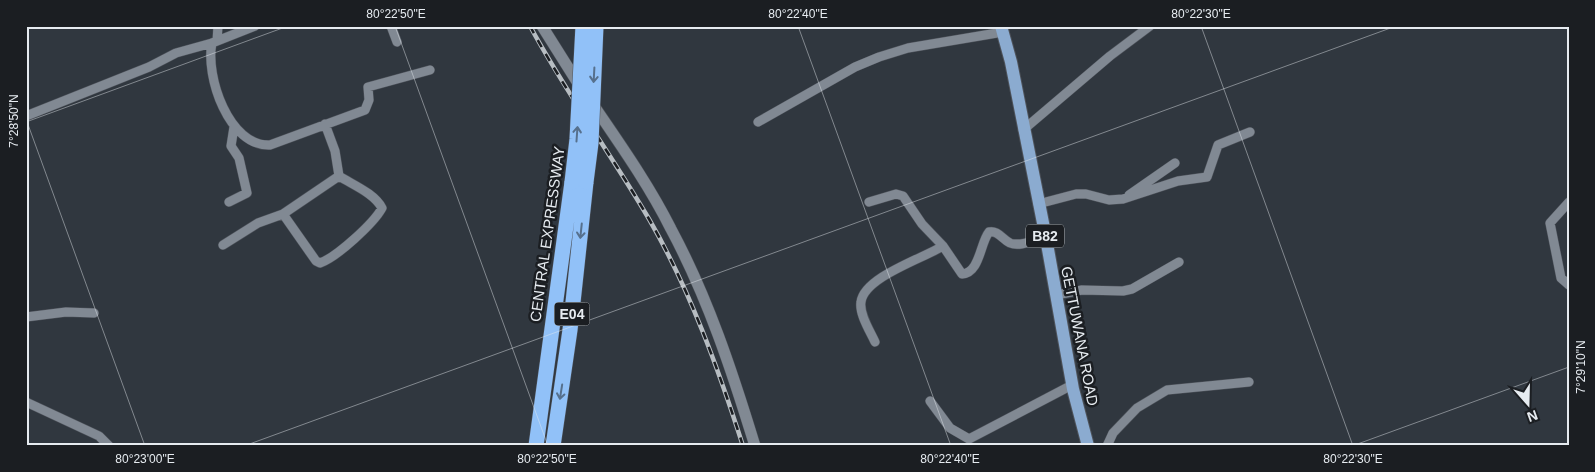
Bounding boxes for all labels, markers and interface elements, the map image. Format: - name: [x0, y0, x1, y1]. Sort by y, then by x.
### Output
- text: 80°22'50"E: [366, 7, 426, 21]
- text: 80°22'40"E: [768, 7, 828, 21]
- text: 80°22'30"E: [1171, 7, 1231, 21]
- one-way arrow: [589, 67, 598, 83]
- text: 7°28'50"N: [7, 94, 21, 148]
- one-way arrow: [573, 126, 582, 142]
- street label: CENTRAL EXPRESSWAY: [526, 145, 568, 323]
- one-way arrow: [576, 222, 586, 238]
- road number: B82: [1026, 225, 1064, 248]
- street label: GETTUWANA ROAD: [1058, 265, 1102, 407]
- road number: E04: [554, 302, 590, 326]
- text: 7°29'10"N: [1574, 340, 1588, 394]
- north arrow: [1502, 380, 1552, 430]
- one-way arrow: [556, 383, 566, 399]
- text: N: [1525, 407, 1540, 425]
- text: 80°23'00"E: [115, 452, 175, 466]
- text: 80°22'50"E: [517, 452, 577, 466]
- text: 80°22'40"E: [920, 452, 980, 466]
- text: 80°22'30"E: [1323, 452, 1383, 466]

